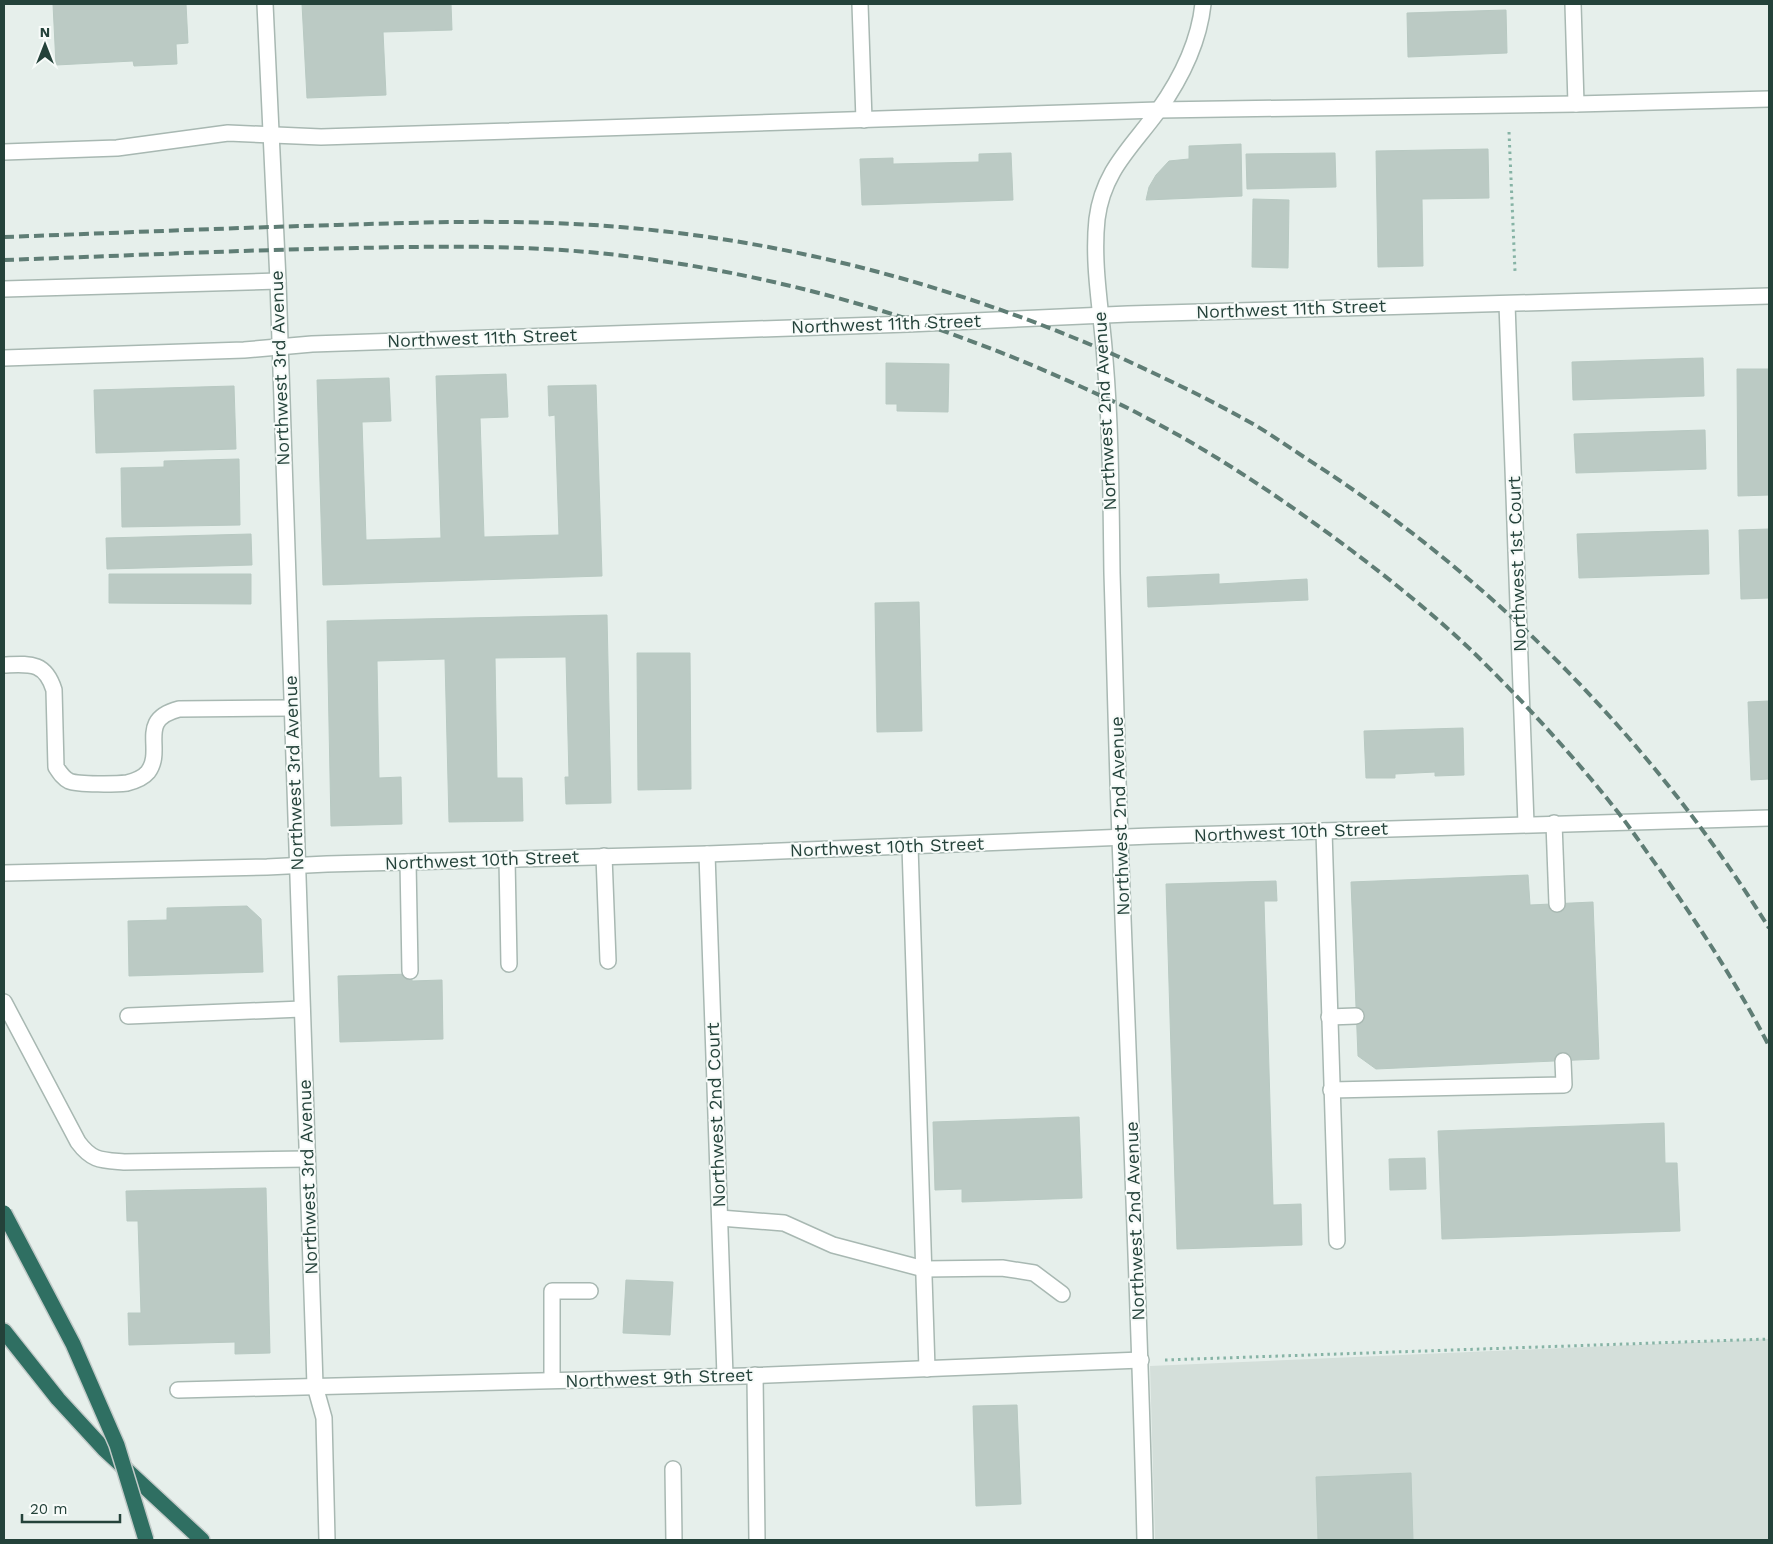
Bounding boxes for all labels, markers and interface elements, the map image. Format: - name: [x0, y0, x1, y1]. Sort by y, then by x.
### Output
- north arrow: [20, 20, 70, 70]
- text: N: [40, 24, 50, 40]
- street label: Northwest 3rd Avenue: [266, 270, 293, 466]
- street label: Northwest 11th Street: [1196, 295, 1387, 322]
- street label: Northwest 11th Street: [791, 310, 982, 337]
- street label: Northwest 2nd Avenue: [1089, 311, 1120, 511]
- street label: Northwest 11th Street: [387, 324, 578, 351]
- street label: Northwest 1st Court: [1503, 475, 1530, 652]
- street label: Northwest 3rd Avenue: [280, 675, 307, 871]
- street label: Northwest 2nd Avenue: [1106, 716, 1133, 916]
- street label: Northwest 10th Street: [1193, 818, 1389, 845]
- street label: Northwest 10th Street: [789, 833, 985, 860]
- street label: Northwest 10th Street: [384, 846, 580, 873]
- street label: Northwest 2nd Court: [702, 1022, 729, 1208]
- street label: Northwest 3rd Avenue: [294, 1079, 321, 1275]
- street label: Northwest 2nd Avenue: [1121, 1121, 1148, 1321]
- street label: Northwest 9th Street: [565, 1364, 754, 1391]
- scale bar: [22, 1492, 120, 1524]
- text: 20 m: [30, 1500, 68, 1518]

